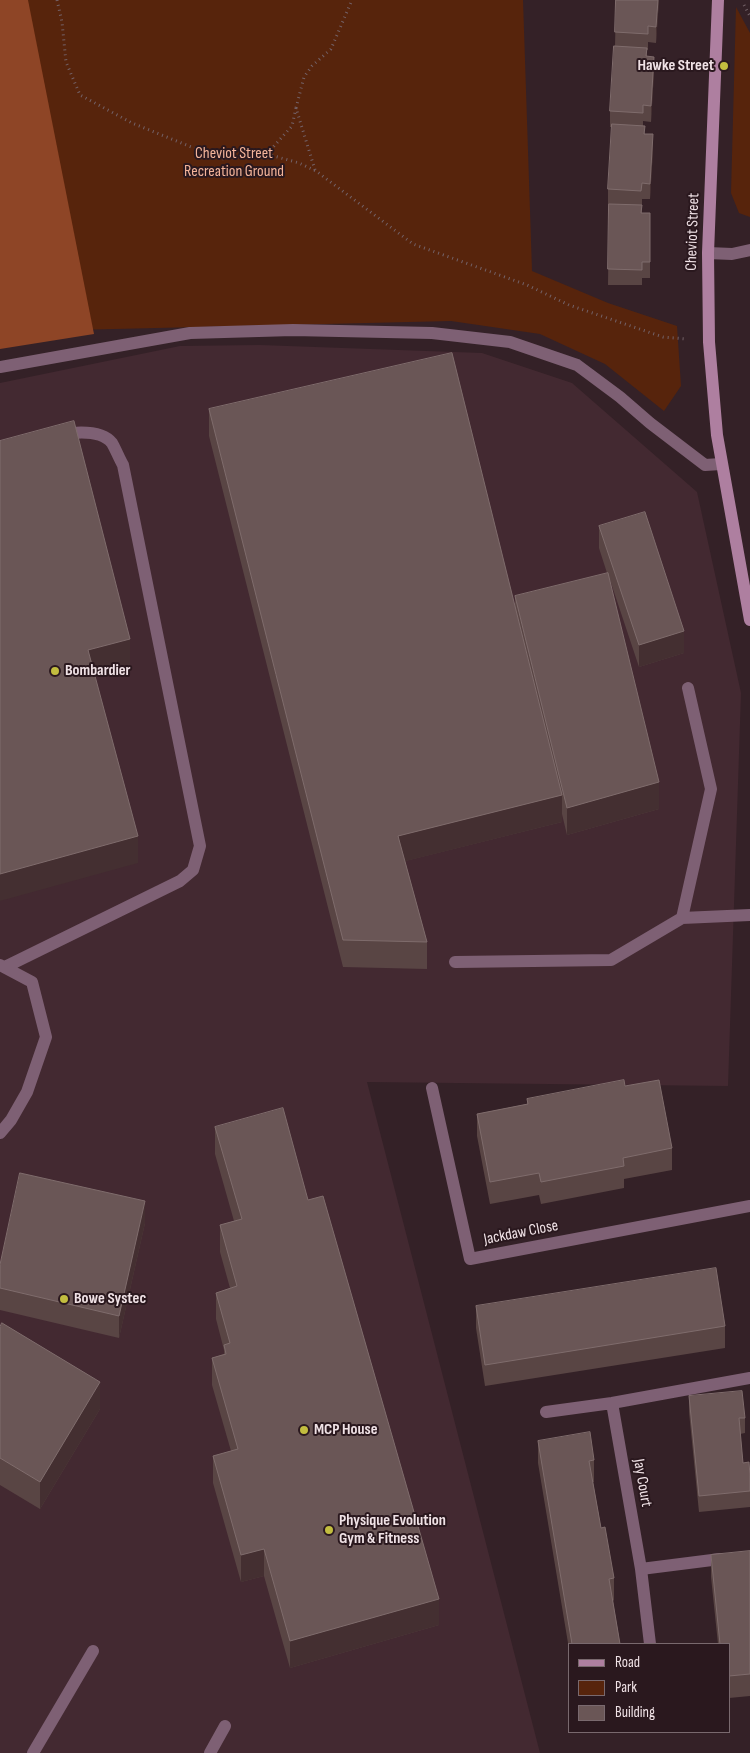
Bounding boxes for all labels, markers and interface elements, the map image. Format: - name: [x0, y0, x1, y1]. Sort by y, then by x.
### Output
- place label: Hawke Street: [637, 56, 714, 76]
- marker: Hawke Street: [718, 60, 730, 72]
- park label: Cheviot Street Recreation Ground: [184, 144, 284, 182]
- street label: Cheviot Street: [682, 193, 704, 271]
- place label: Bombardier: [65, 661, 130, 681]
- marker: Bombardier: [49, 665, 61, 677]
- street label: Jackdaw Close: [482, 1216, 560, 1250]
- place label: Bowe Systec: [74, 1289, 146, 1309]
- marker: Bowe Systec: [58, 1293, 70, 1305]
- place label: MCP House: [314, 1420, 378, 1440]
- marker: MCP House: [298, 1424, 310, 1436]
- street label: Jay Court: [628, 1457, 656, 1509]
- place label: Physique Evolution Gym & Fitness: [339, 1511, 446, 1549]
- marker: Physique Evolution Gym & Fitness: [323, 1524, 335, 1536]
- legend: [568, 1643, 730, 1733]
- text: Road: [615, 1653, 640, 1672]
- text: Park: [615, 1678, 637, 1697]
- text: Building: [615, 1703, 655, 1722]

